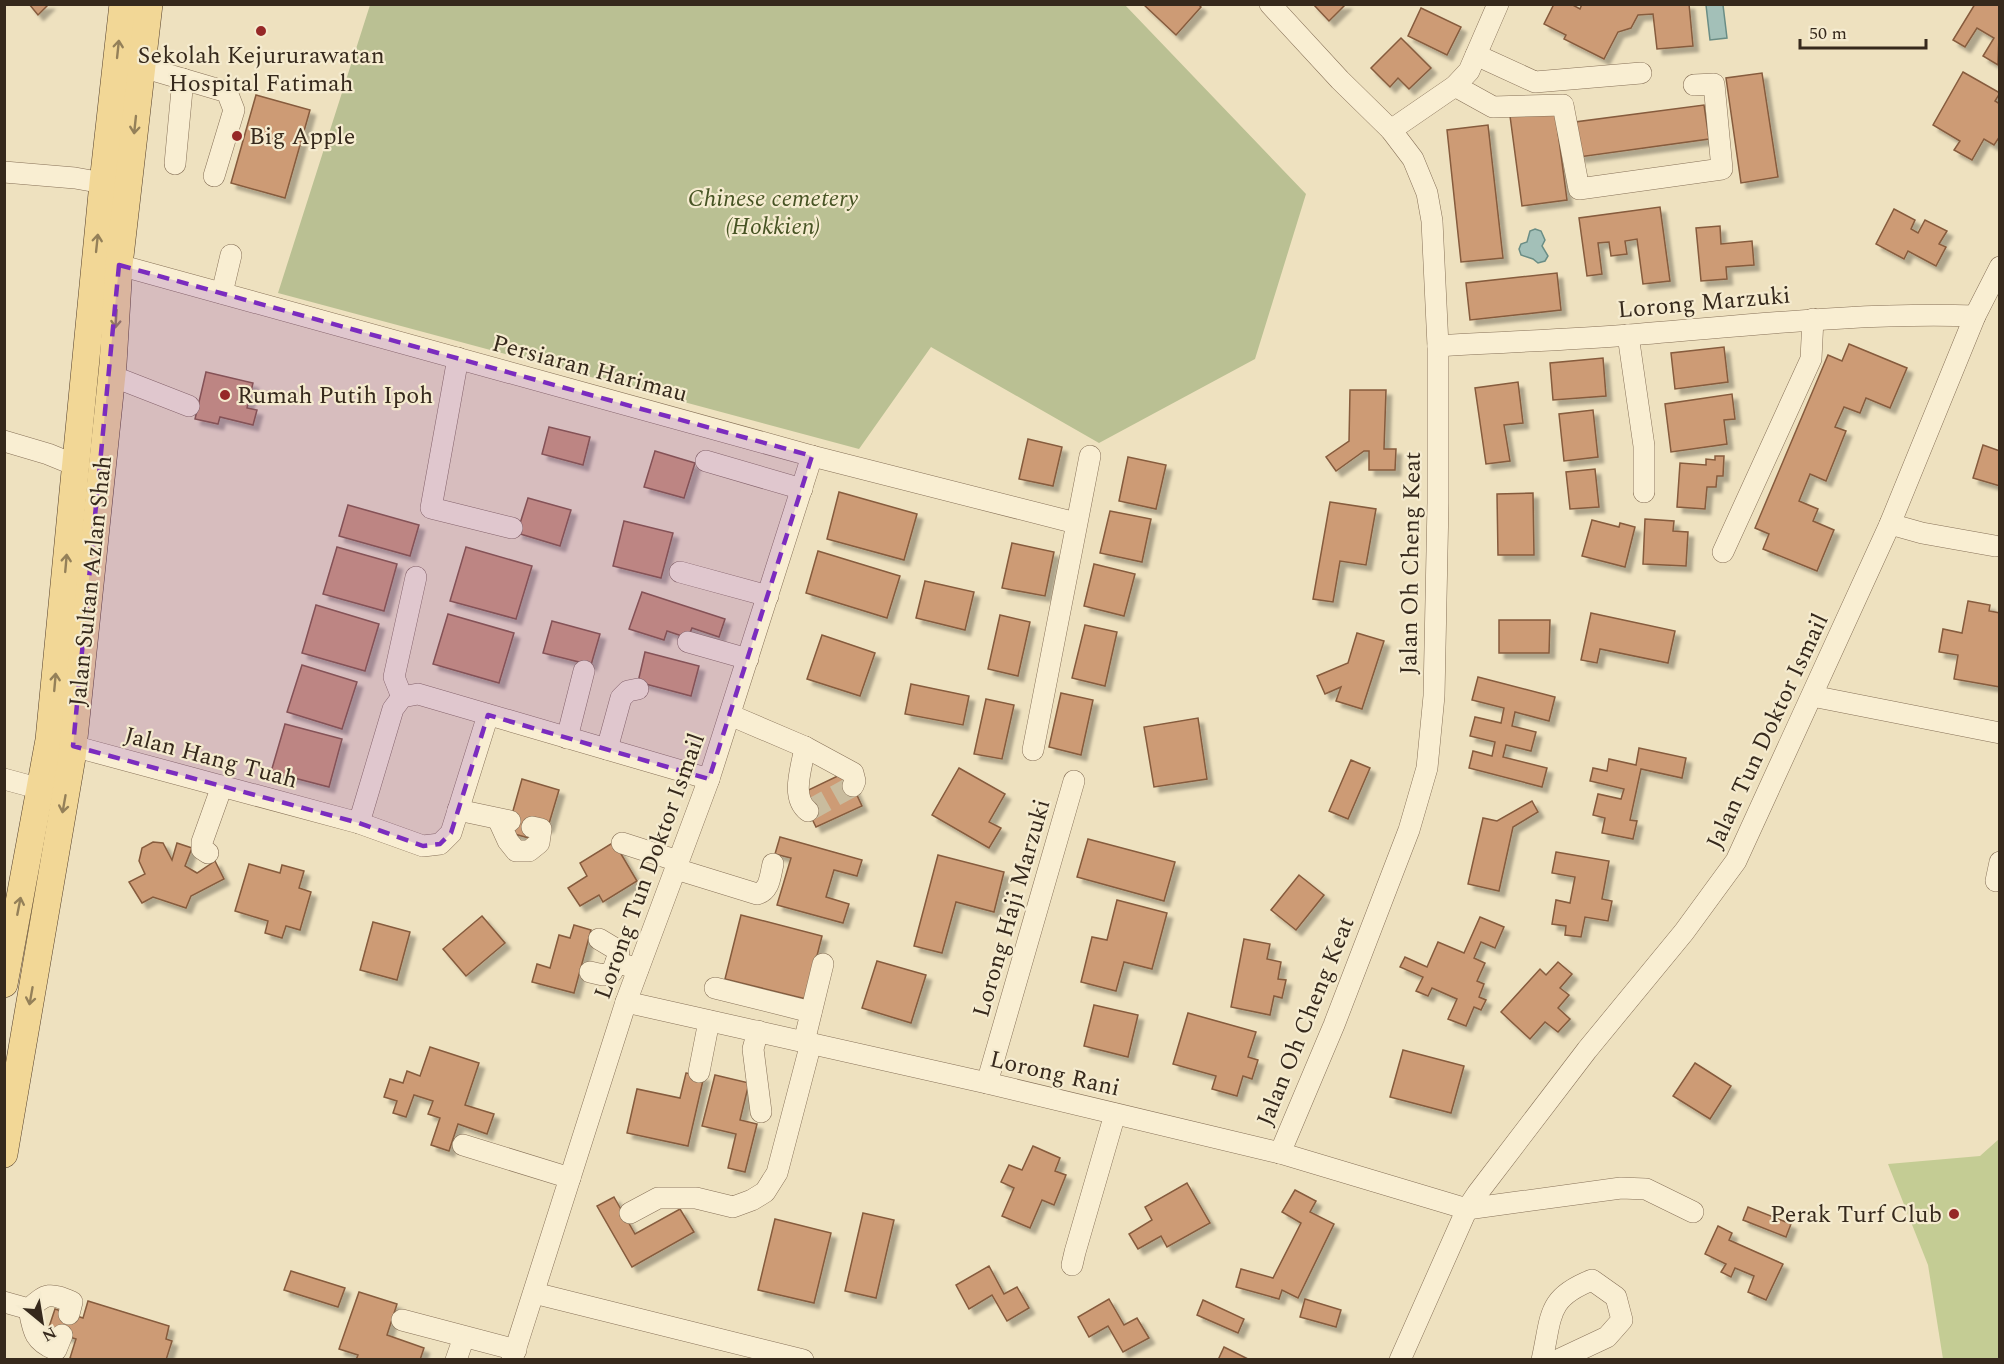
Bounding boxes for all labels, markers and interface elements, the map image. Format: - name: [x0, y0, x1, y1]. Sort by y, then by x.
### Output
- scale bar: [1800, 12, 1926, 50]
- text: 50 m: [1809, 20, 1847, 47]
- marker: Sekolah Kejururawatan Hospital Fatimah: [254, 24, 268, 38]
- place label: Sekolah Kejururawatan Hospital Fatimah: [137, 38, 385, 102]
- one-way arrow: [113, 40, 124, 60]
- one-way arrow: [129, 115, 140, 135]
- place label: Big Apple: [249, 119, 355, 155]
- marker: Big Apple: [230, 129, 244, 143]
- park label: Chinese cemetery (Hokkien): [688, 181, 858, 245]
- one-way arrow: [92, 234, 103, 254]
- street label: Lorong Marzuki: [1616, 278, 1792, 328]
- one-way arrow: [110, 309, 121, 329]
- street label: Persiaran Harimau: [488, 326, 691, 412]
- place label: Rumah Putih Ipoh: [237, 378, 433, 414]
- marker: Rumah Putih Ipoh: [218, 388, 232, 402]
- street label: Jalan Oh Cheng Keat: [1391, 451, 1431, 675]
- street label: Jalan Sultan Azlan Shah: [60, 454, 122, 708]
- one-way arrow: [61, 553, 72, 573]
- street label: Jalan Tun Doktor Ismail: [1697, 608, 1838, 855]
- one-way arrow: [50, 673, 61, 692]
- street label: Jalan Hang Tuah: [120, 718, 301, 798]
- street label: Lorong Tun Doktor Ismail: [585, 728, 715, 1005]
- one-way arrow: [59, 793, 70, 813]
- street label: Lorong Haji Marzuki: [964, 795, 1060, 1022]
- one-way arrow: [14, 897, 25, 917]
- street label: Jalan Oh Cheng Keat: [1247, 911, 1364, 1132]
- one-way arrow: [26, 985, 37, 1005]
- street label: Lorong Rani: [986, 1042, 1124, 1106]
- place label: Perak Turf Club: [1770, 1197, 1942, 1233]
- marker: Perak Turf Club: [1947, 1207, 1961, 1221]
- north arrow: [12, 1292, 72, 1352]
- text: N: [37, 1320, 61, 1348]

